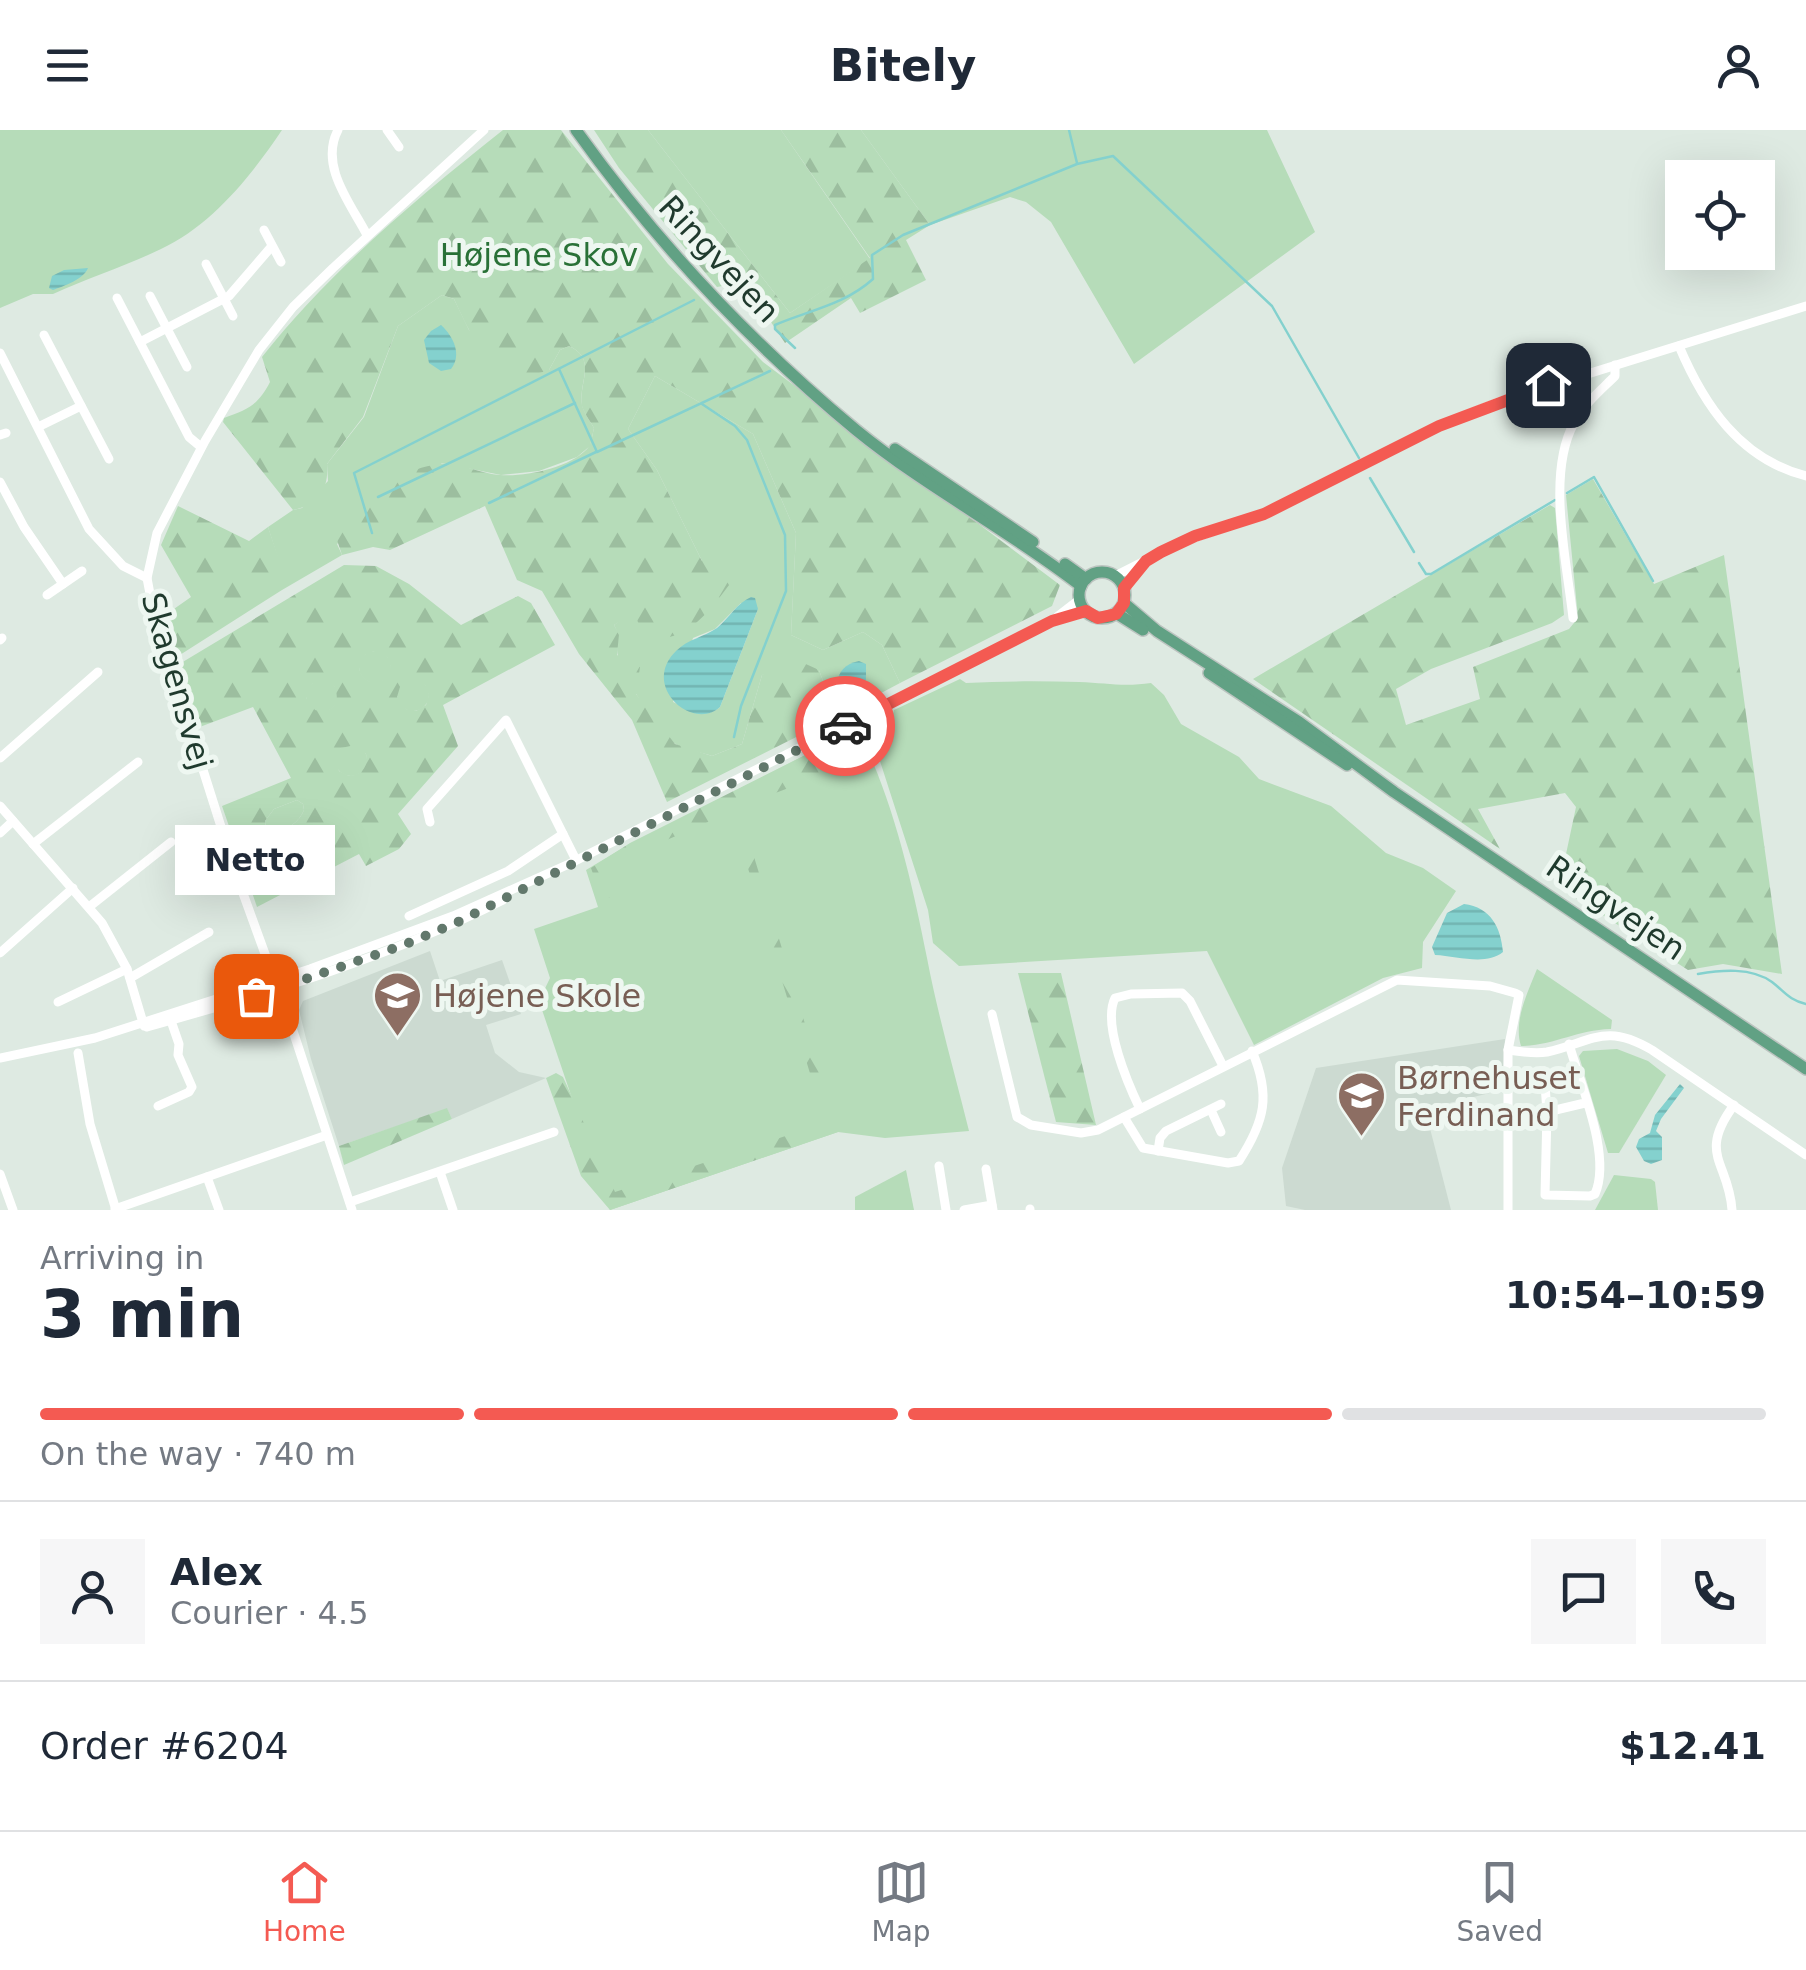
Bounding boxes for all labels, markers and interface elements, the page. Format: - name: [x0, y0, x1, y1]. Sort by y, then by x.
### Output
- icon: menu: [40, 38, 95, 93]
- icon: person: [1711, 38, 1766, 93]
- text: Bitely: [830, 39, 976, 92]
- map controls: [1665, 160, 1775, 270]
- button: locate: [1665, 160, 1775, 270]
- street label: Ringvejen: [651, 188, 787, 330]
- park label: Højene Skov: [440, 236, 638, 274]
- pin: [1506, 343, 1591, 428]
- icon: home: [1521, 358, 1576, 413]
- street label: Skagensvej: [134, 588, 220, 774]
- courier: [795, 676, 895, 776]
- icon: car: [818, 699, 873, 754]
- callout: Netto: [176, 826, 336, 896]
- text: Netto: [204, 841, 306, 879]
- street label: Ringvejen: [1539, 848, 1693, 968]
- pin: [214, 954, 299, 1039]
- icon: bag: [229, 969, 284, 1024]
- school or university icon: Højene Skole: [372, 970, 424, 1038]
- place label: Højene Skole: [433, 977, 641, 1015]
- place label: Børnehuset Ferdinand: [1397, 1059, 1581, 1134]
- school or university icon: Børnehuset Ferdinand: [1336, 1070, 1388, 1138]
- text: Arriving in: [40, 1239, 204, 1277]
- text: 10:54–10:59: [1505, 1273, 1766, 1317]
- text: 3 min: [40, 1277, 244, 1352]
- text: On the way · 740 m: [40, 1435, 356, 1473]
- button: person: [40, 1539, 145, 1644]
- button: chat: [1531, 1539, 1636, 1644]
- button: phone: [1661, 1539, 1766, 1644]
- text: Alex: [170, 1550, 263, 1594]
- text: Courier · 4.5: [170, 1594, 369, 1632]
- text: Order #6204: [40, 1724, 289, 1768]
- text: $12.41: [1619, 1724, 1766, 1768]
- tab: Home: [263, 1855, 346, 1948]
- tab: Map: [872, 1855, 931, 1948]
- tab: Saved: [1457, 1855, 1543, 1948]

